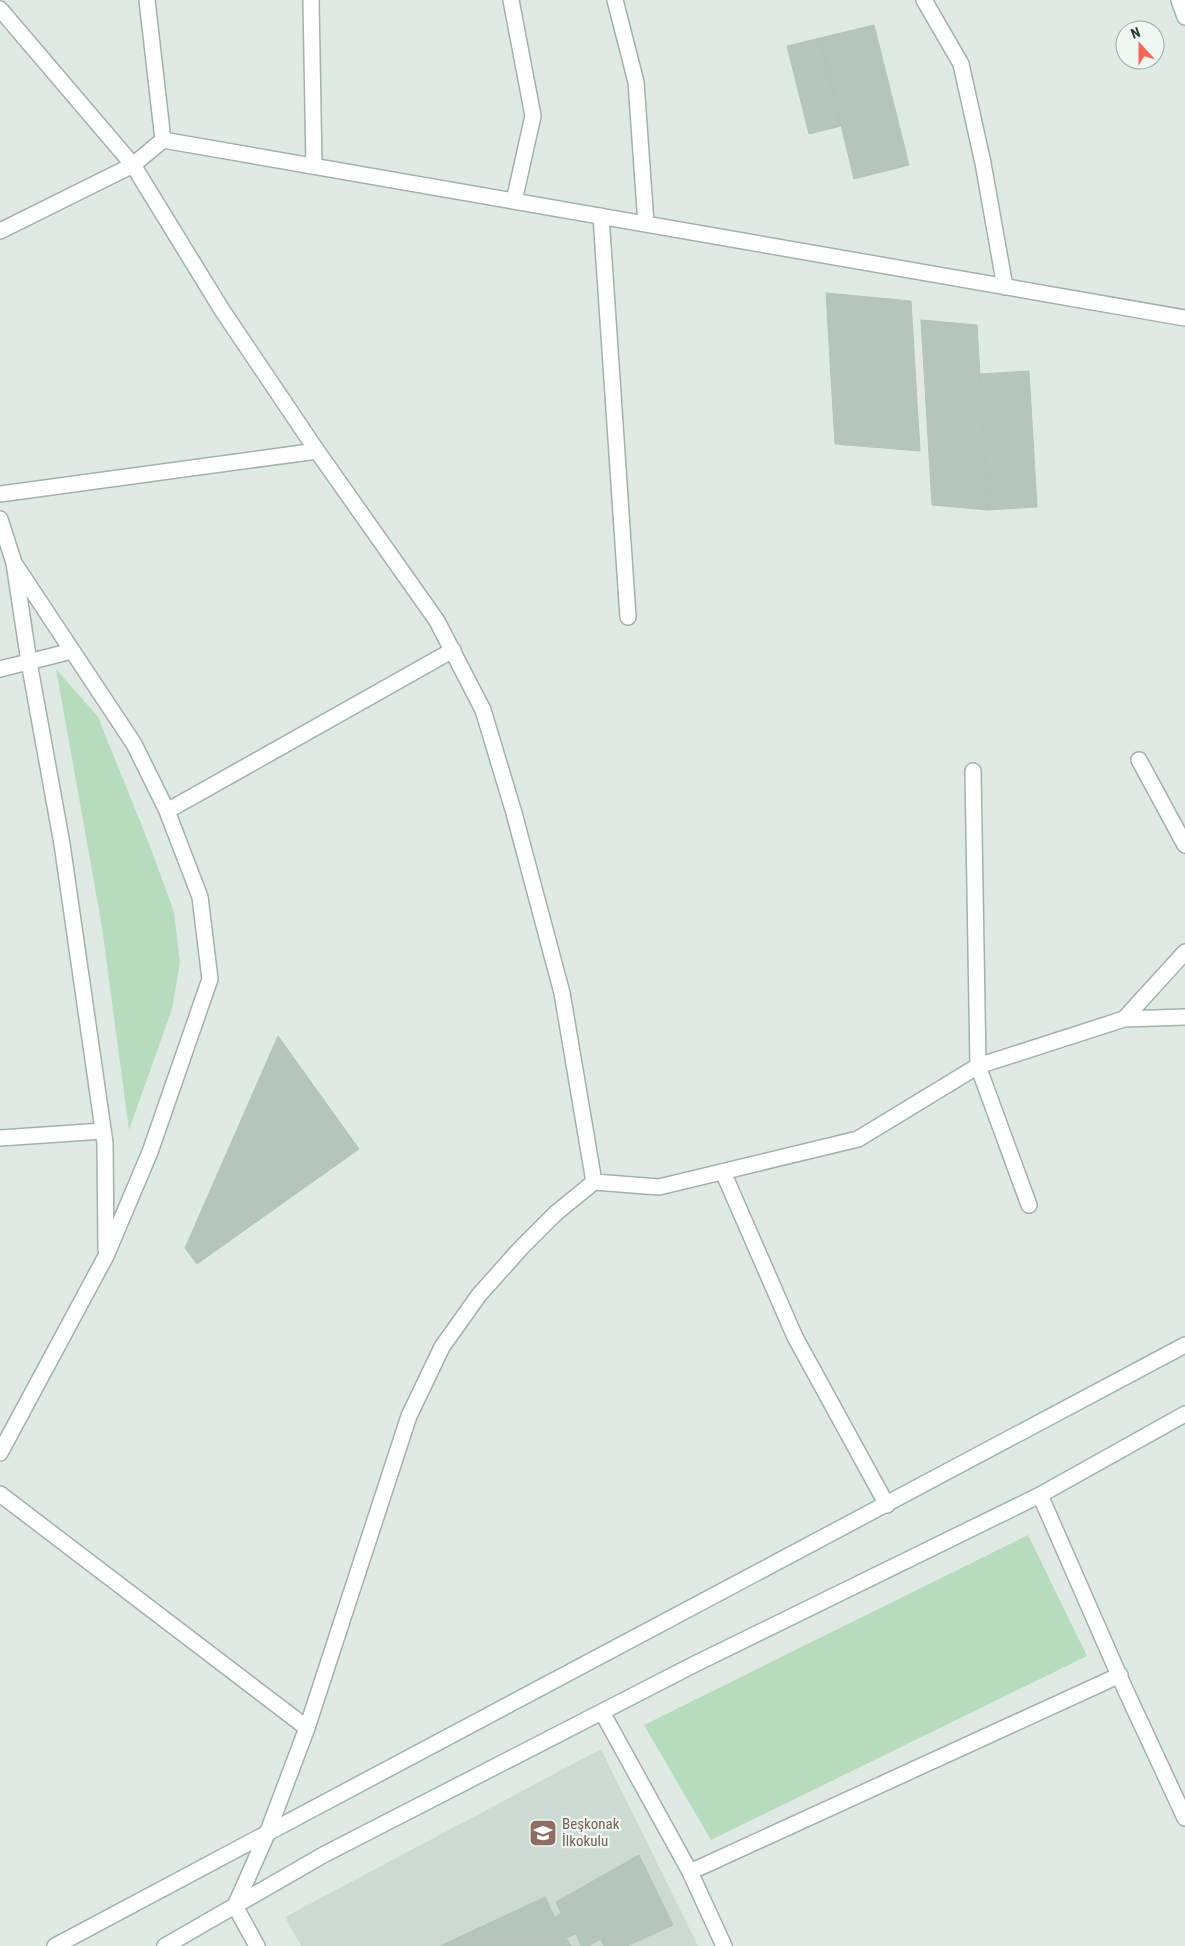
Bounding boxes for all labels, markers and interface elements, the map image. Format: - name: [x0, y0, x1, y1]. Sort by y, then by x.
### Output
- north arrow: [1115, 20, 1165, 70]
- text: N: [1128, 24, 1142, 42]
- place label: Beşkonak İlkokulu: [562, 1815, 620, 1850]
- school or university icon: Beşkonak İlkokulu: [528, 1818, 558, 1848]

